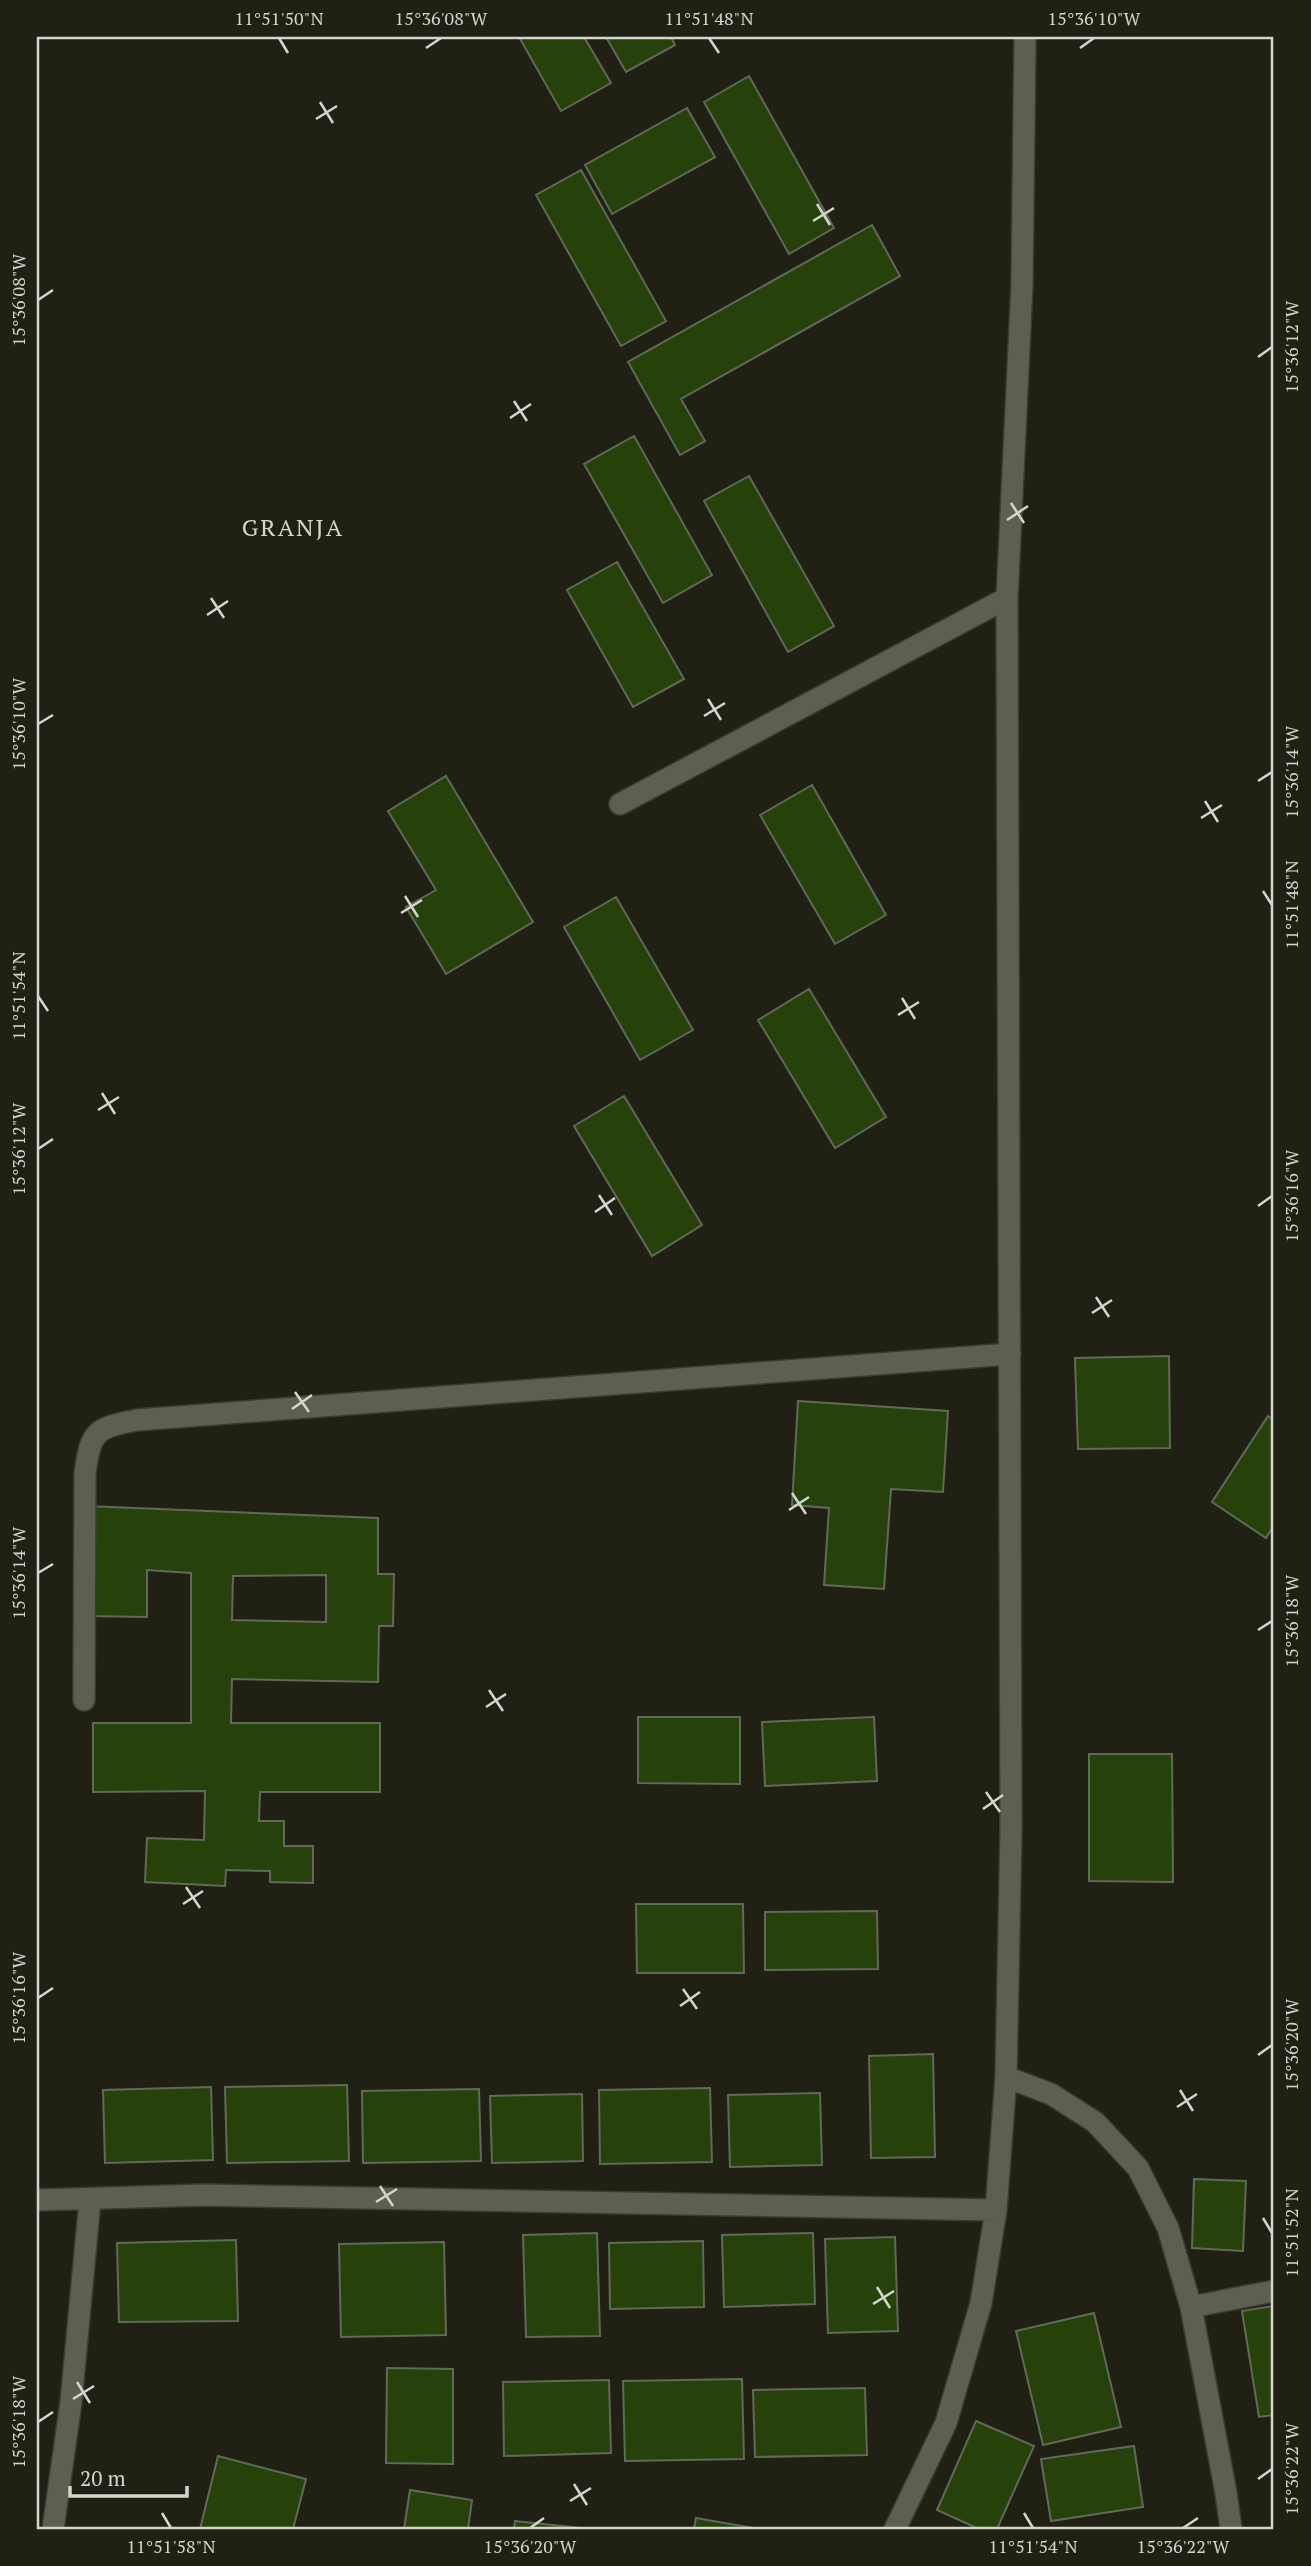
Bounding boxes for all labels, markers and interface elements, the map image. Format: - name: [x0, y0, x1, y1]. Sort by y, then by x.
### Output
- text: 11°51'50"N: [234, 6, 324, 30]
- text: 15°36'08"W: [395, 6, 488, 30]
- text: 11°51'48"N: [664, 6, 754, 30]
- text: 15°36'10"W: [1048, 6, 1141, 30]
- text: 15°36'08"W: [6, 253, 30, 346]
- text: 15°36'12"W: [1279, 300, 1303, 393]
- district label: GRANJA: [242, 511, 344, 543]
- text: 15°36'10"W: [6, 677, 30, 770]
- text: 15°36'14"W: [1279, 725, 1303, 818]
- text: 11°51'48"N: [1279, 860, 1303, 950]
- text: 11°51'54"N: [6, 951, 30, 1041]
- text: 15°36'12"W: [6, 1102, 30, 1195]
- text: 15°36'16"W: [1279, 1149, 1303, 1242]
- text: 15°36'14"W: [6, 1526, 30, 1619]
- text: 15°36'18"W: [1279, 1574, 1303, 1667]
- text: 15°36'16"W: [6, 1951, 30, 2044]
- text: 15°36'20"W: [1279, 1998, 1303, 2091]
- text: 11°51'52"N: [1279, 2188, 1303, 2278]
- text: 15°36'18"W: [6, 2375, 30, 2468]
- text: 15°36'22"W: [1279, 2422, 1303, 2515]
- scale bar: [70, 2454, 187, 2498]
- text: 20 m: [80, 2464, 126, 2492]
- text: 11°51'58"N: [126, 2534, 216, 2558]
- text: 15°36'20"W: [484, 2534, 577, 2558]
- text: 11°51'54"N: [988, 2534, 1078, 2558]
- text: 15°36'22"W: [1137, 2534, 1230, 2558]

